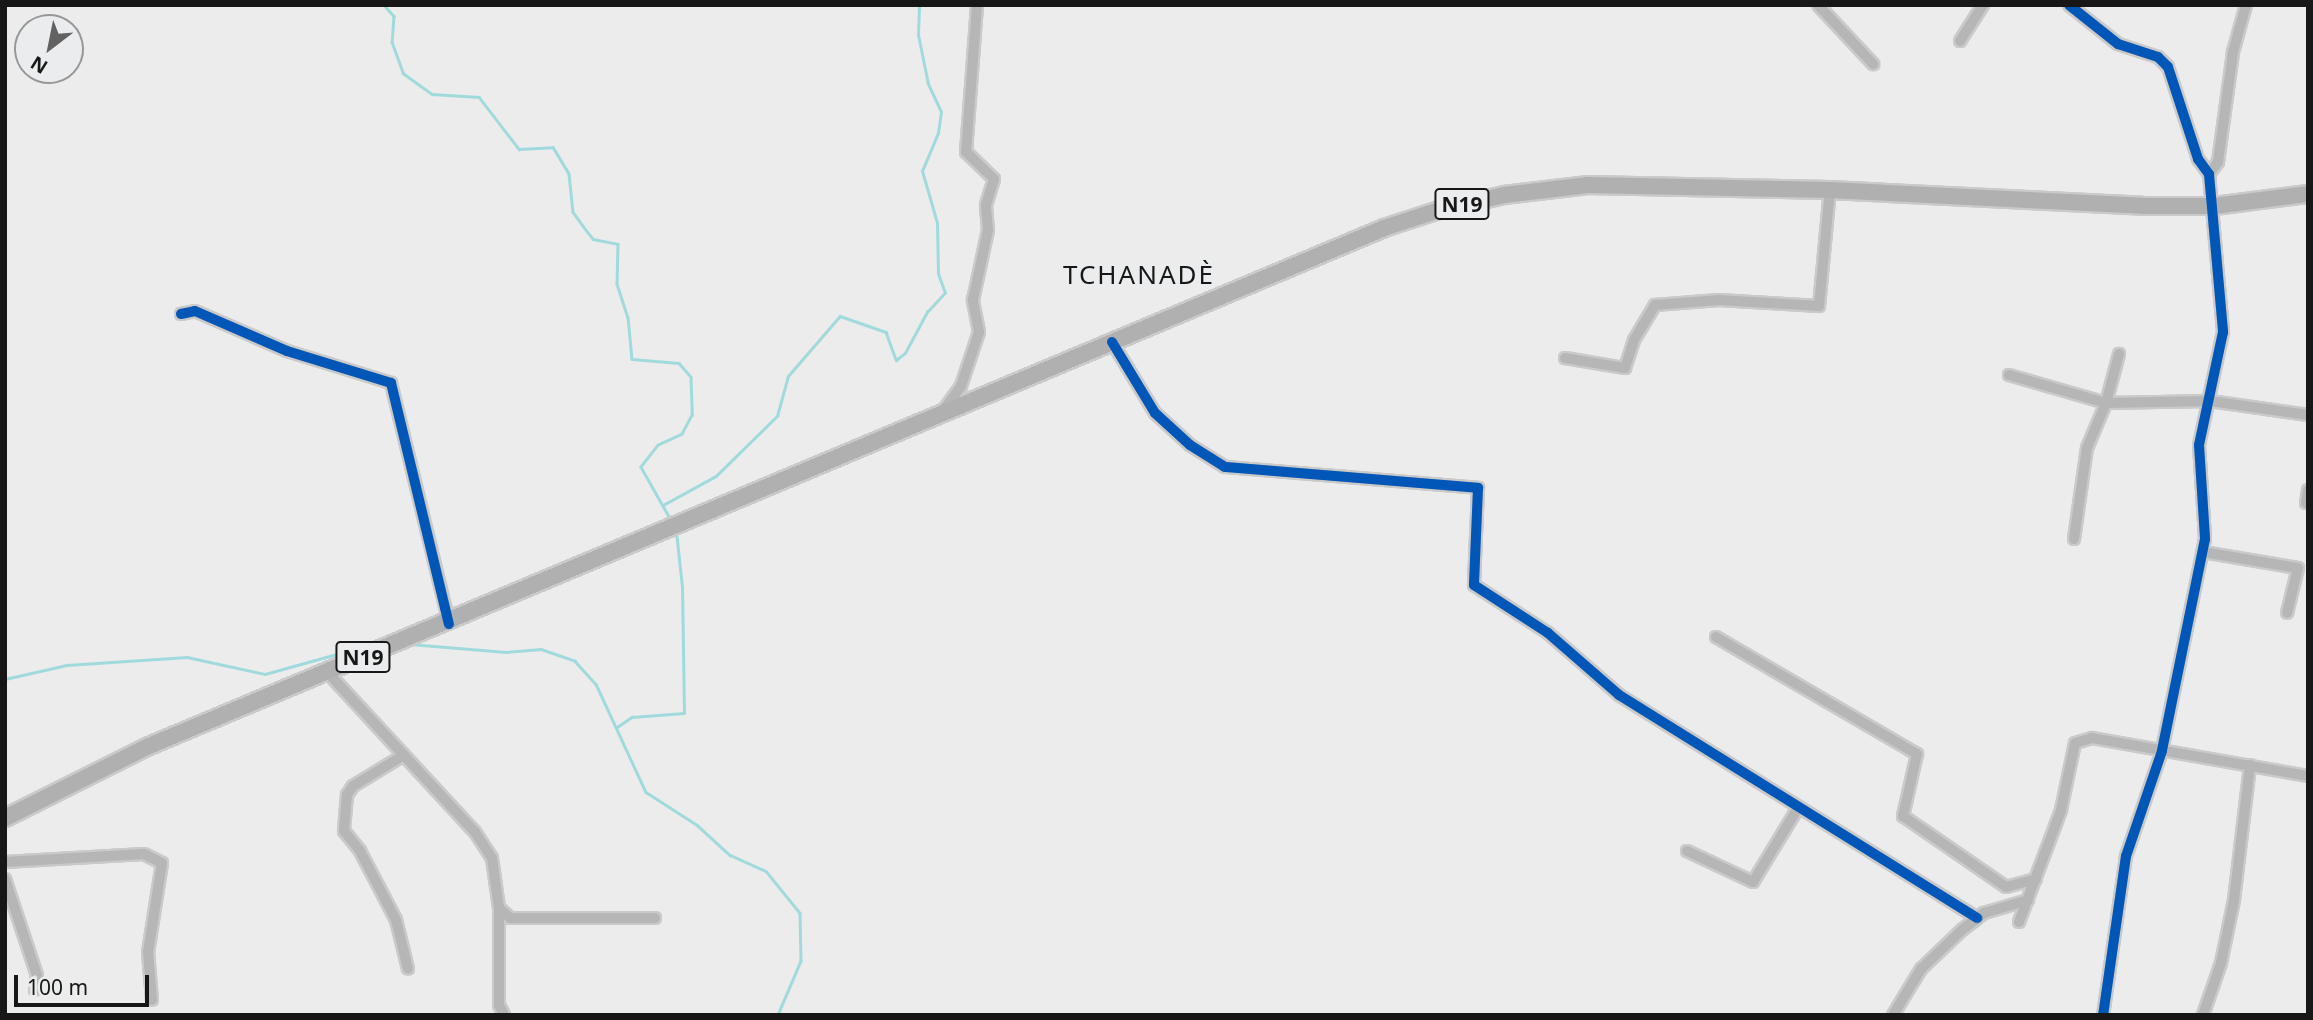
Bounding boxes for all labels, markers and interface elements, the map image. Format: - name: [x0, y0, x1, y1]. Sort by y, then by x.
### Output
- north arrow: [14, 14, 84, 84]
- text: N: [25, 50, 52, 80]
- road number: N19: [1434, 186, 1490, 222]
- district label: TCHANADÈ: [1064, 259, 1214, 291]
- road number: N19: [335, 640, 391, 674]
- scale bar: [18, 960, 152, 1004]
- text: 100 m: [27, 973, 88, 1001]

